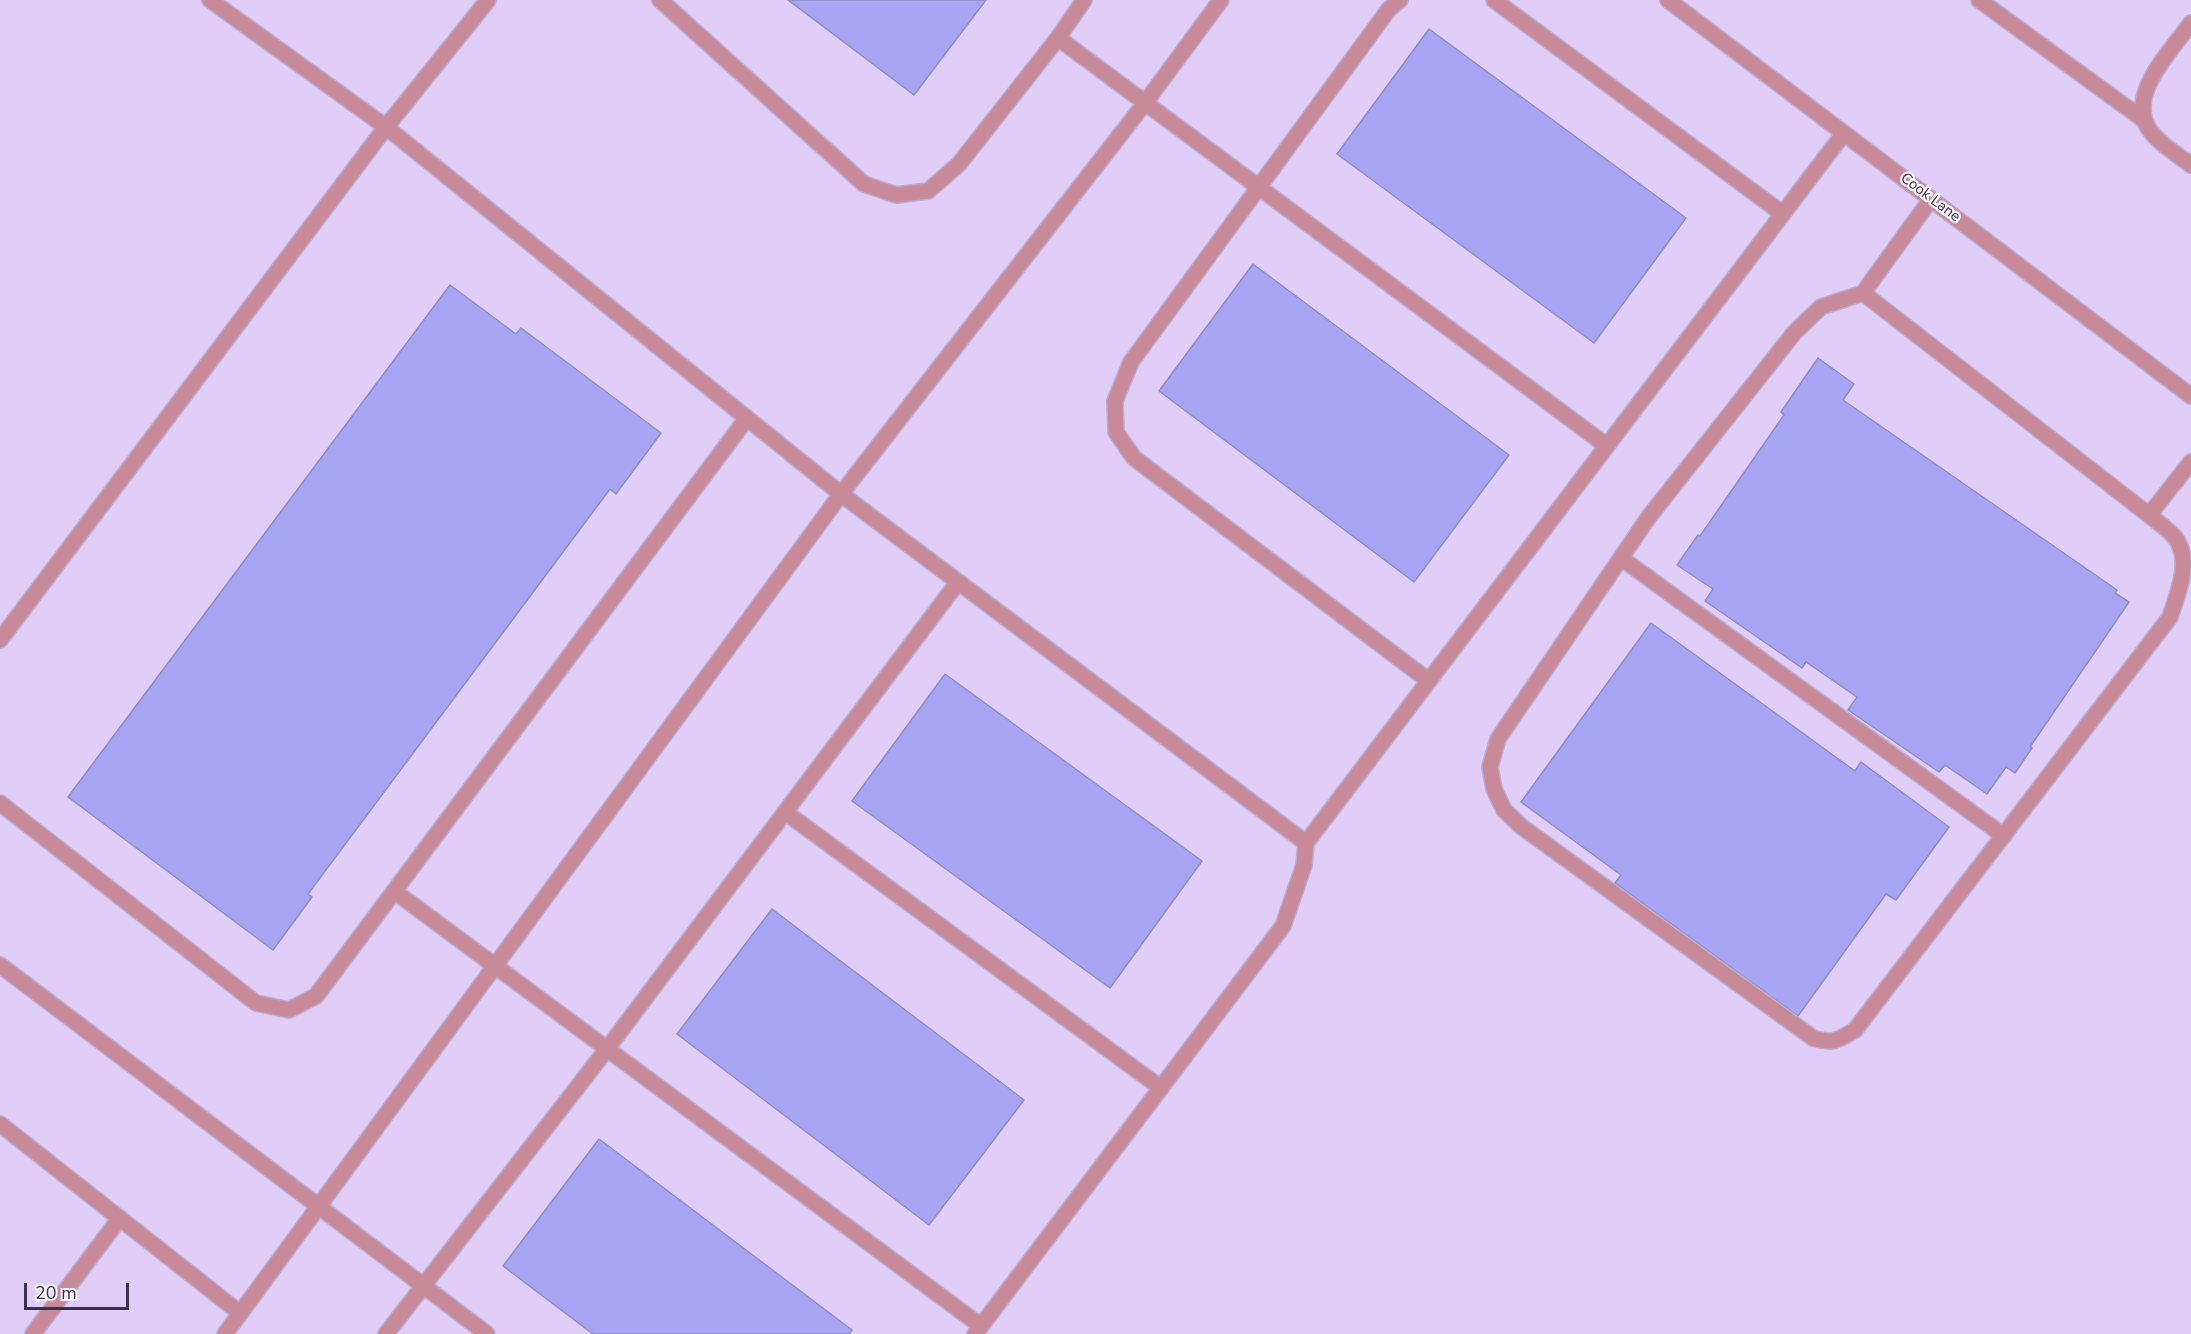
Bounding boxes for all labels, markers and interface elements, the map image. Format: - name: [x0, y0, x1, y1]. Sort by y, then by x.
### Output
- street label: Cook Lane: [1897, 170, 1963, 226]
- scale bar: [27, 1271, 132, 1309]
- text: 20 m: [35, 1281, 77, 1305]

